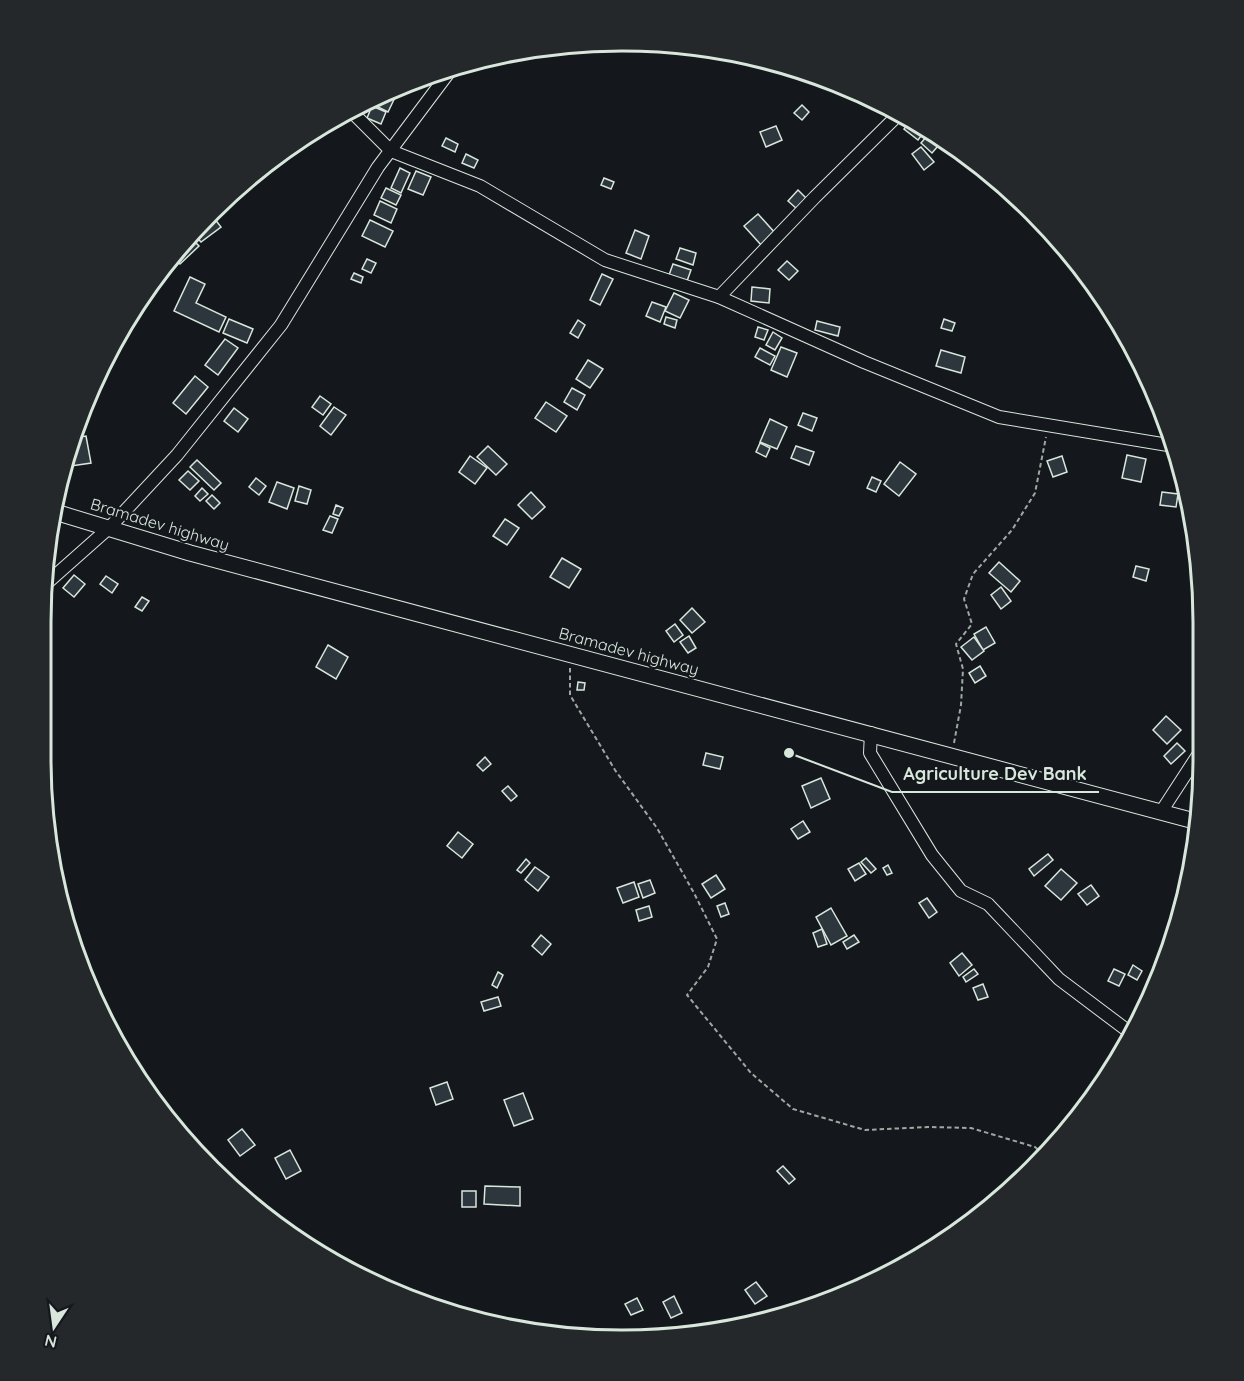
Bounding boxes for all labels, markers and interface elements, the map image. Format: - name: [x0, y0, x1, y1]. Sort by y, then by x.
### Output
- street label: Bramadev highway: [88, 493, 232, 555]
- street label: Bramadev highway: [557, 623, 701, 679]
- callout: Agriculture Dev Bank: [892, 756, 1099, 792]
- text: Agriculture Dev Bank: [903, 762, 1087, 785]
- north arrow: [24, 1297, 84, 1357]
- text: N: [43, 1331, 59, 1353]

